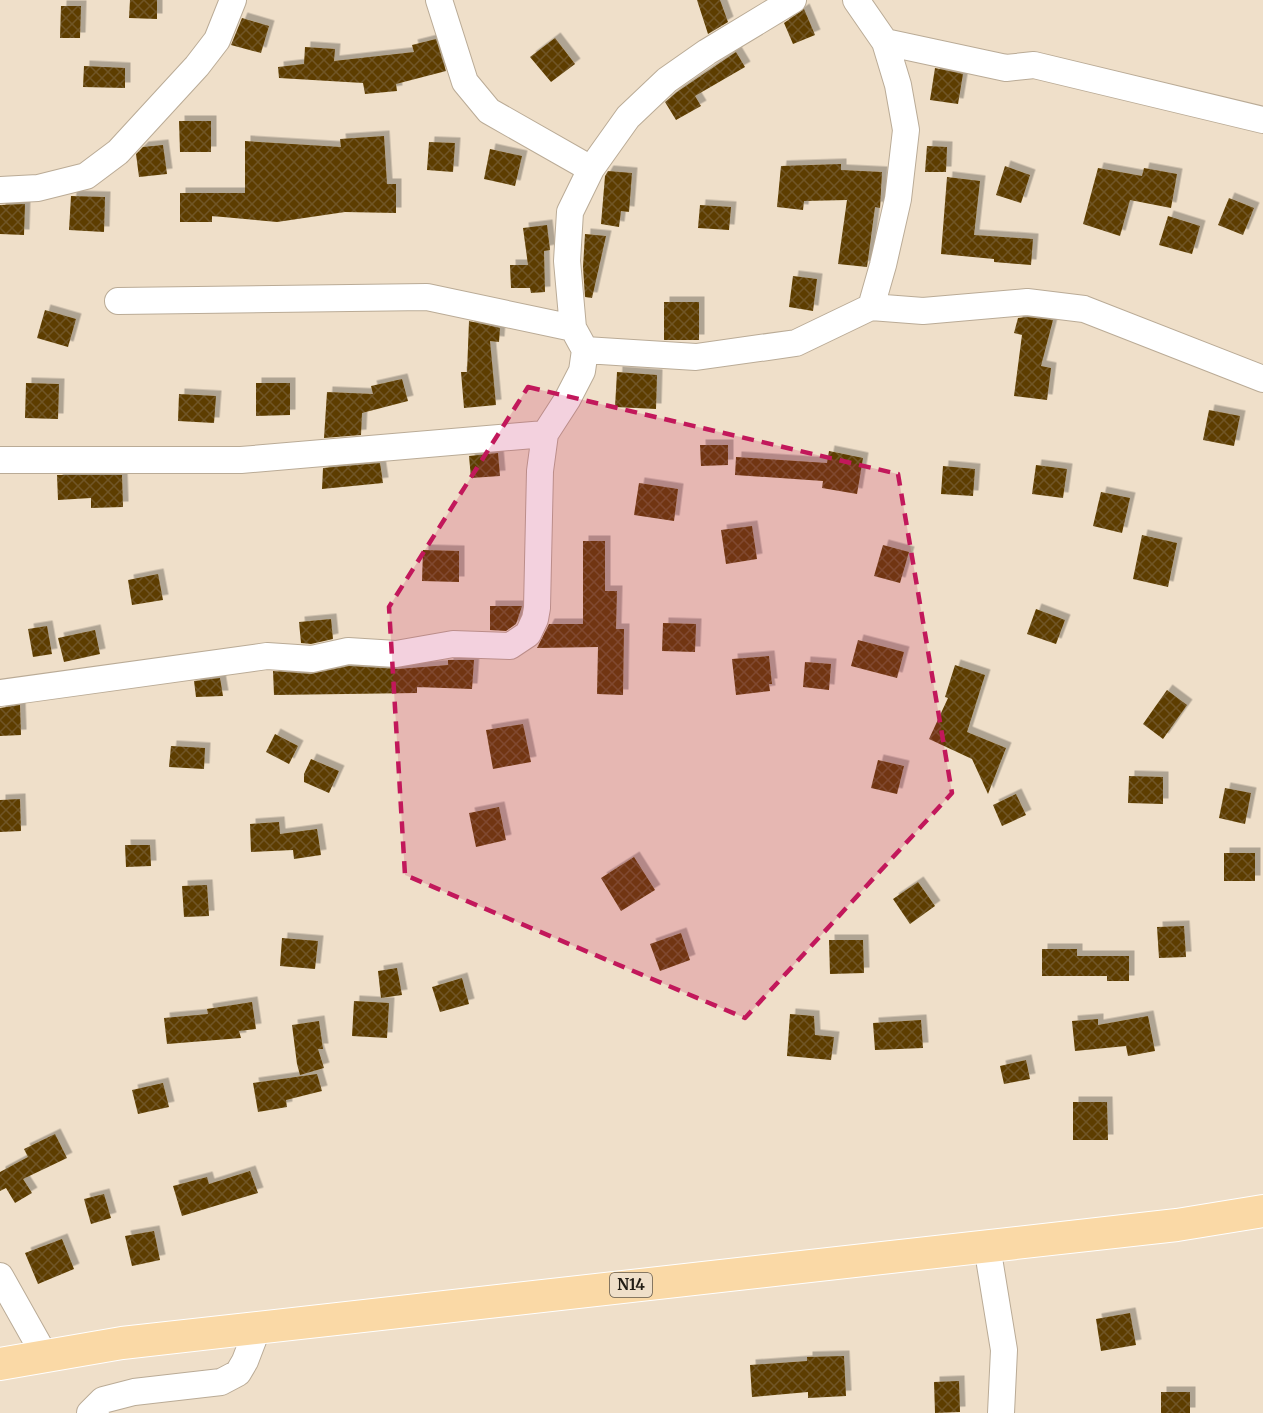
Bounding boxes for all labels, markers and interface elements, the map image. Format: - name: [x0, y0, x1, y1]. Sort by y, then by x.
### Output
- road number: N14: [610, 1273, 652, 1297]

